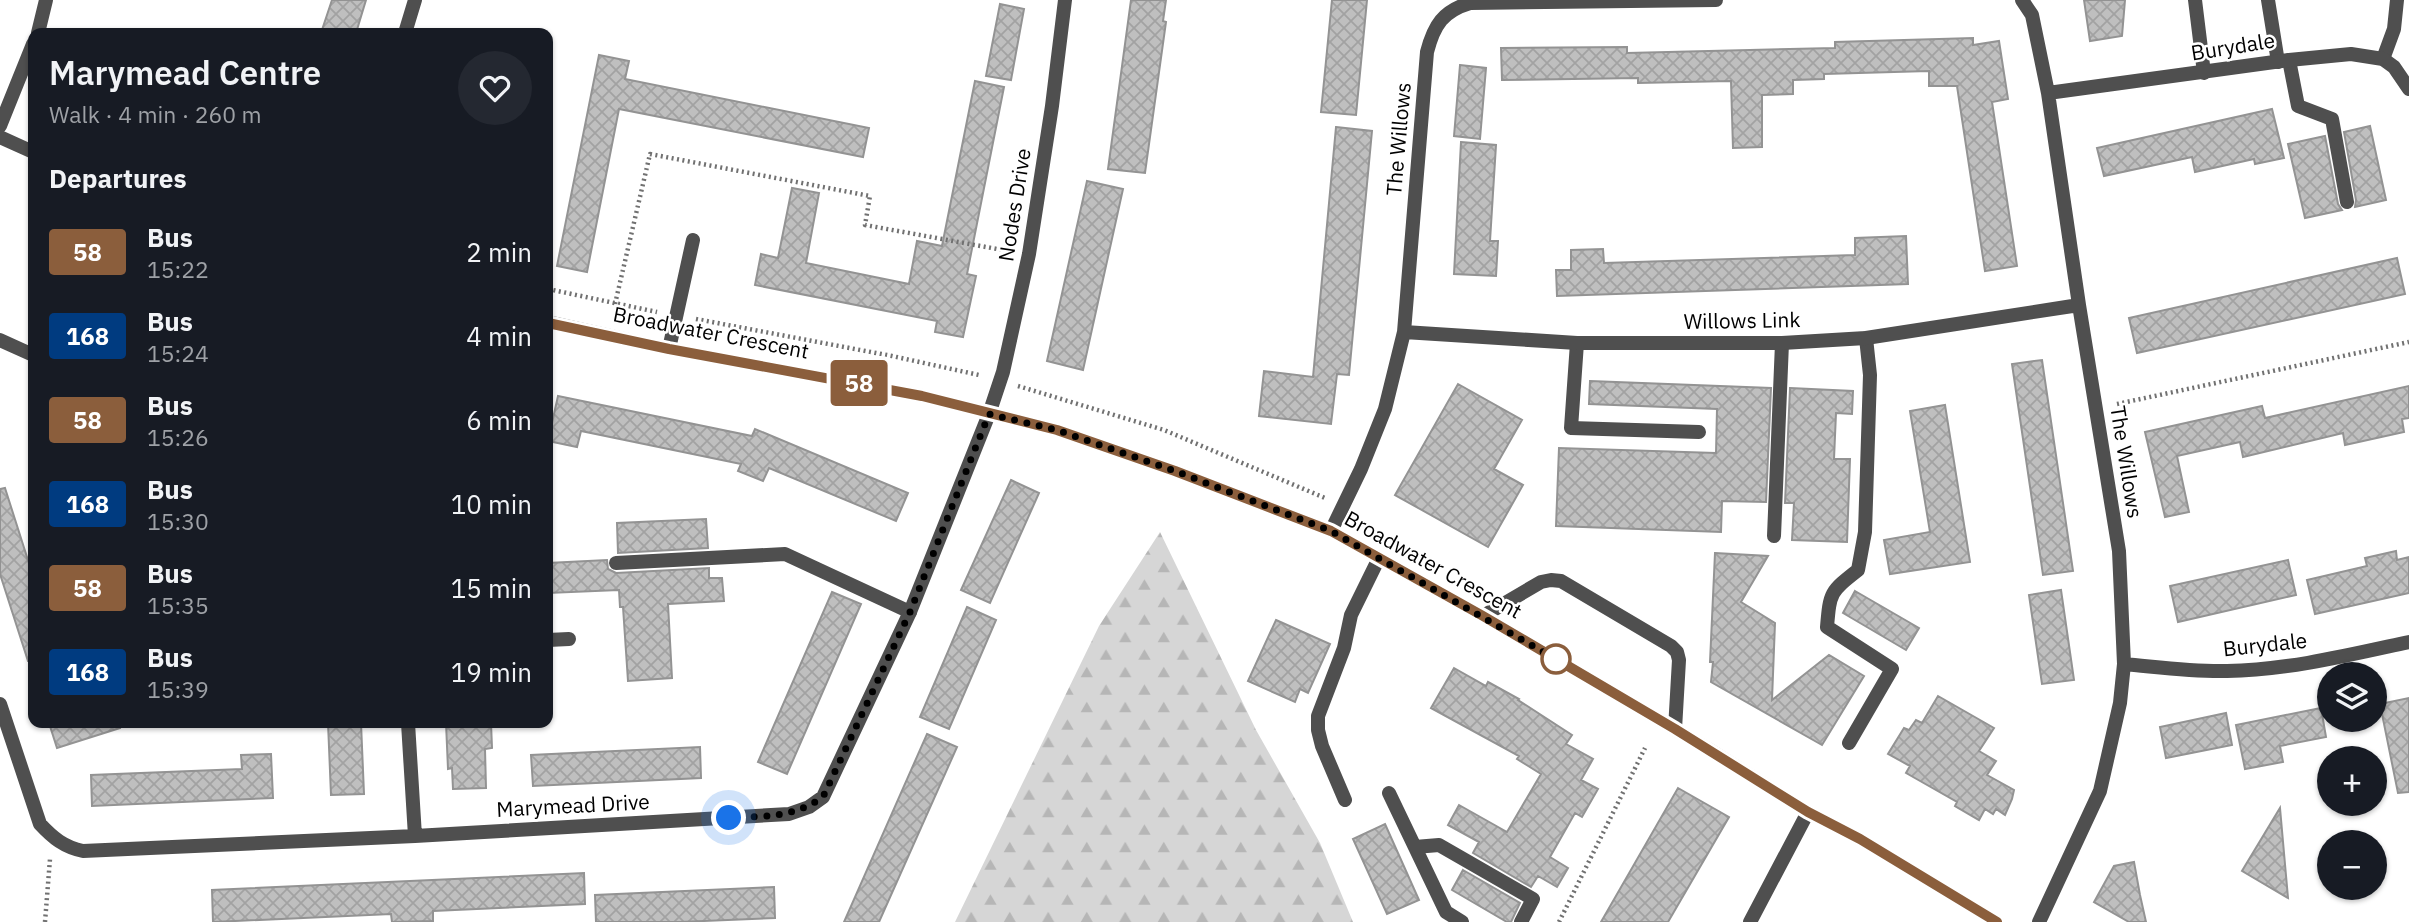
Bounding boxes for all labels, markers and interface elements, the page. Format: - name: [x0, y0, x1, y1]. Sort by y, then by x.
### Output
- street label: Burydale: [2189, 26, 2277, 66]
- text: Marymead Centre: [49, 51, 321, 94]
- button: heart: [458, 51, 532, 125]
- street label: The Willows: [1379, 81, 1417, 197]
- text: Walk · 4 min · 260 m: [49, 99, 262, 129]
- street label: Nodes Drive: [991, 146, 1037, 263]
- text: Departures: [49, 161, 187, 195]
- text: Bus: [147, 220, 193, 254]
- text: 2 min: [466, 235, 532, 269]
- text: 58: [73, 236, 102, 268]
- text: 15:22: [147, 254, 209, 284]
- street label: Broadwater Crescent: [611, 299, 811, 365]
- text: Bus: [147, 304, 193, 338]
- street label: Willows Link: [1683, 305, 1801, 335]
- text: 4 min: [466, 319, 532, 353]
- text: 168: [66, 320, 109, 352]
- text: 15:24: [147, 338, 209, 368]
- line badge: 58: [828, 360, 890, 406]
- text: 58: [845, 367, 873, 399]
- text: Bus: [147, 388, 193, 422]
- text: 6 min: [466, 403, 532, 437]
- text: 58: [73, 404, 102, 436]
- street label: The Willows: [2104, 404, 2150, 520]
- text: 15:26: [147, 422, 209, 452]
- text: Bus: [147, 472, 193, 506]
- text: 10 min: [451, 487, 532, 521]
- text: 168: [66, 488, 109, 520]
- street label: Broadwater Crescent: [1340, 504, 1527, 625]
- text: 15:30: [147, 506, 209, 536]
- text: Bus: [147, 556, 193, 590]
- text: 15 min: [451, 571, 532, 605]
- text: 58: [73, 572, 102, 604]
- text: 15:35: [147, 590, 209, 620]
- street label: Burydale: [2221, 626, 2308, 662]
- text: Bus: [147, 640, 193, 674]
- unlabelled marker: [1541, 644, 1571, 674]
- text: 19 min: [451, 655, 532, 689]
- text: 168: [66, 656, 109, 688]
- map controls: [2317, 662, 2387, 900]
- button: layers: [2317, 662, 2387, 732]
- text: 15:39: [147, 674, 209, 704]
- button: +: [2317, 746, 2387, 816]
- street label: Marymead Drive: [496, 787, 650, 823]
- your location: [711, 800, 746, 835]
- button: −: [2317, 830, 2387, 900]

